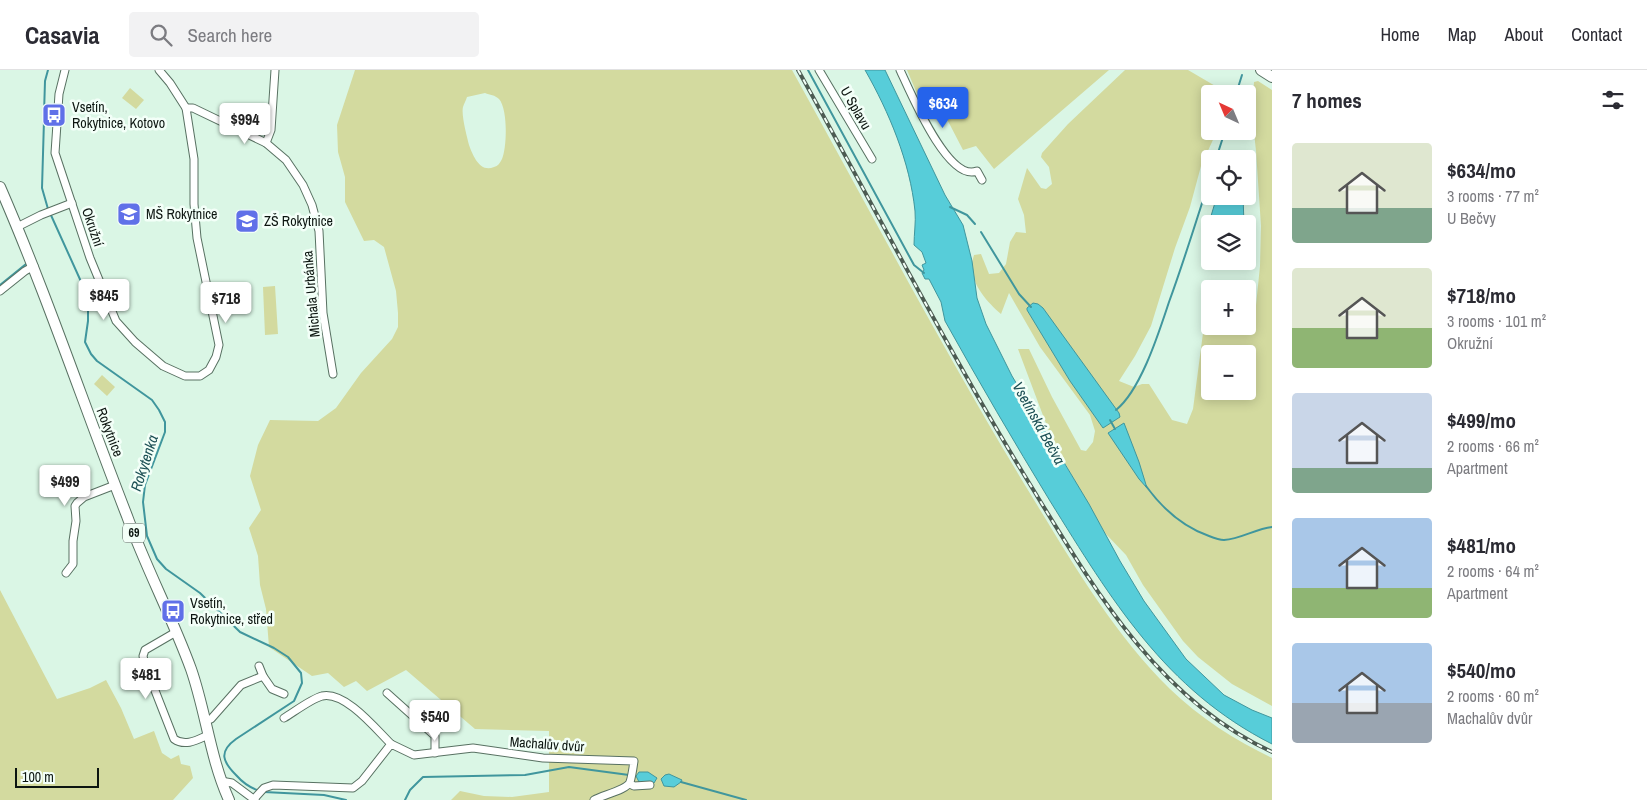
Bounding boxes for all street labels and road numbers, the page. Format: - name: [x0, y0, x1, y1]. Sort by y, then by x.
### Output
- street label: U Splavu: [837, 83, 875, 133]
- street label: Okružní: [78, 205, 108, 250]
- street label: Michala Urbánka: [298, 249, 324, 338]
- street label: Rokytnice: [92, 405, 128, 459]
- road number: 69: [123, 523, 145, 542]
- street label: Machalův dvůr: [509, 732, 585, 756]

